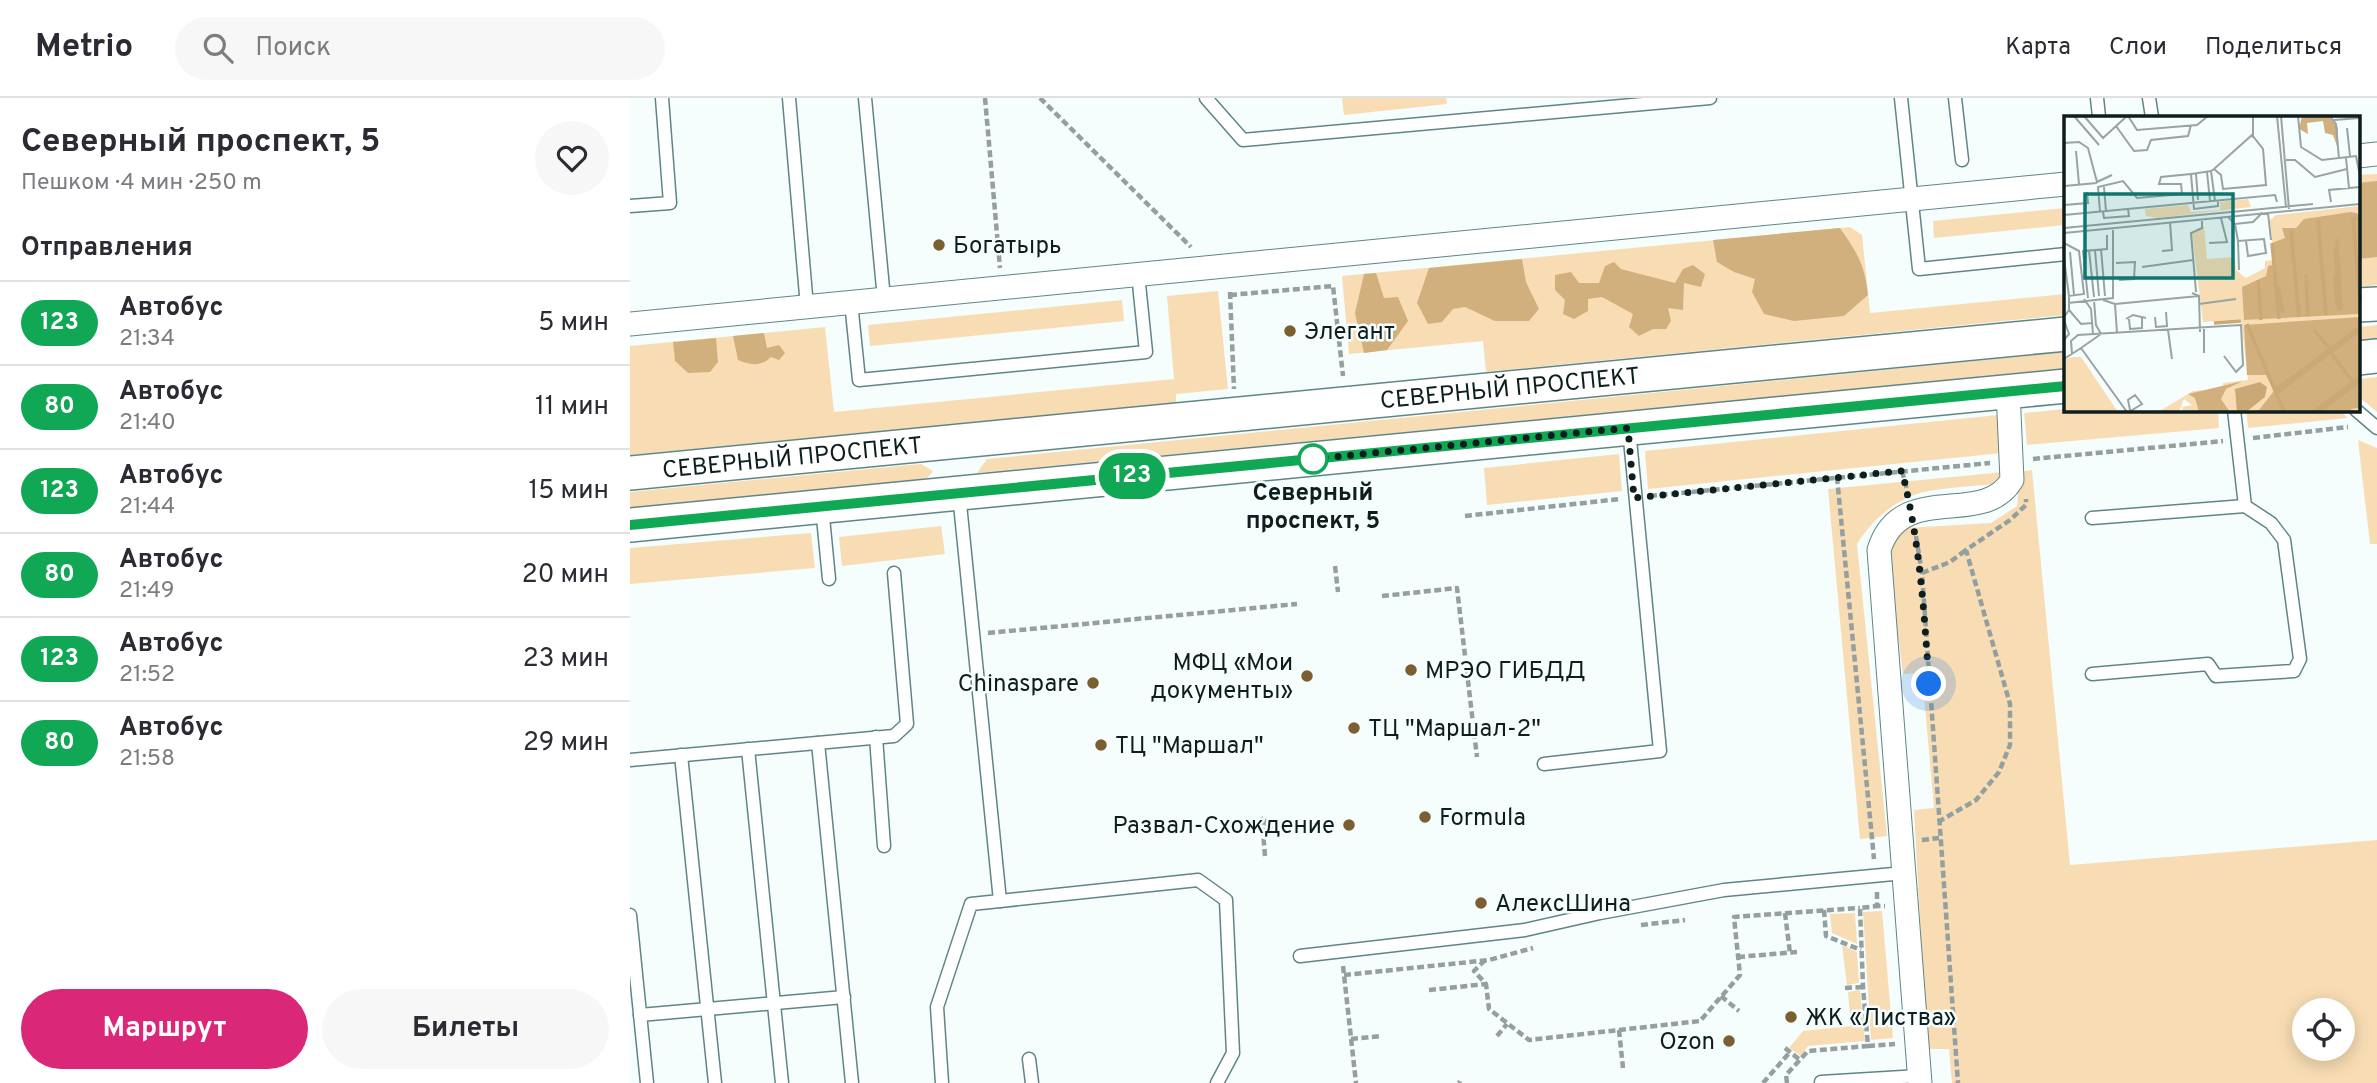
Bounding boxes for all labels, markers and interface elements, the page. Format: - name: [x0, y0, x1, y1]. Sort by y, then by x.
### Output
- search box: [175, 17, 665, 80]
- text: Metrio: [35, 27, 133, 69]
- icon: search: [199, 29, 237, 67]
- text: Поиск: [255, 32, 331, 65]
- text: Карта: [2005, 33, 2071, 63]
- text: Слои: [2109, 33, 2167, 63]
- text: Поделиться: [2205, 33, 2342, 63]
- inset map: [2064, 116, 2360, 411]
- button: heart: [535, 121, 609, 195]
- text: Северный проспект, 5: [21, 122, 381, 164]
- text: Пешком · 4 мин · 250 m: [21, 169, 262, 198]
- text: Отправления: [21, 232, 193, 265]
- place label: Богатырь: [953, 232, 1062, 262]
- marker: Богатырь: [931, 237, 947, 253]
- text: Автобус: [119, 292, 224, 325]
- text: 5 мин: [538, 307, 609, 340]
- text: 123: [40, 308, 79, 338]
- place label: Элегант: [1304, 318, 1395, 348]
- marker: Элегант: [1282, 323, 1298, 339]
- text: 21:34: [119, 325, 175, 354]
- street label: СЕВЕРНЫЙ ПРОСПЕКТ: [1379, 362, 1641, 417]
- text: Автобус: [119, 376, 224, 409]
- text: 11 мин: [535, 391, 609, 424]
- text: 80: [44, 392, 75, 422]
- text: 21:40: [119, 409, 176, 438]
- street label: СЕВЕРНЫЙ ПРОСПЕКТ: [661, 432, 924, 487]
- marker: Северный проспект, 5: [1298, 444, 1328, 474]
- line badge: 123: [1092, 453, 1172, 499]
- text: Автобус: [119, 460, 224, 493]
- text: 123: [1113, 461, 1151, 491]
- text: 15 мин: [529, 475, 609, 508]
- text: 123: [40, 476, 79, 506]
- place label: Северный проспект, 5: [1246, 479, 1380, 537]
- text: 21:44: [119, 493, 175, 522]
- text: Автобус: [119, 544, 224, 577]
- text: 20 мин: [522, 559, 609, 592]
- text: 80: [44, 560, 75, 590]
- text: 21:49: [119, 577, 175, 606]
- text: Автобус: [119, 628, 224, 661]
- text: 23 мин: [523, 643, 609, 676]
- text: 123: [40, 644, 79, 674]
- place label: МФЦ «Мои документы»: [1151, 649, 1293, 707]
- place label: МРЭО ГИБДД: [1425, 657, 1586, 687]
- text: 21:52: [119, 661, 175, 690]
- marker: МРЭО ГИБДД: [1403, 662, 1419, 678]
- your location: [1911, 666, 1946, 701]
- marker: МФЦ «Мои документы»: [1299, 668, 1315, 684]
- place label: Chinaspare: [958, 670, 1079, 700]
- marker: Chinaspare: [1085, 675, 1101, 691]
- text: Автобус: [119, 712, 224, 745]
- place label: ТЦ "Маршал-2": [1368, 715, 1541, 745]
- marker: ТЦ "Маршал-2": [1346, 720, 1362, 736]
- text: 29 мин: [523, 727, 609, 760]
- text: 80: [44, 728, 75, 758]
- place label: ТЦ "Маршал": [1115, 732, 1264, 762]
- marker: ТЦ "Маршал": [1093, 737, 1109, 753]
- text: 21:58: [119, 745, 175, 774]
- place label: Formula: [1439, 804, 1526, 834]
- marker: Formula: [1417, 809, 1433, 825]
- place label: Развал-Схождение: [1112, 812, 1335, 842]
- marker: Развал-Схождение: [1341, 817, 1357, 833]
- place label: АлексШина: [1495, 890, 1631, 920]
- marker: АлексШина: [1473, 895, 1489, 911]
- button: Маршрут: [21, 989, 308, 1069]
- button: Билеты: [322, 989, 609, 1069]
- map controls: [2292, 998, 2355, 1061]
- button: locate: [2292, 998, 2355, 1061]
- place label: ЖК «Листва»: [1805, 1004, 1956, 1034]
- marker: ЖК «Листва»: [1783, 1009, 1799, 1025]
- place label: Ozon: [1659, 1028, 1715, 1058]
- marker: Ozon: [1721, 1033, 1737, 1049]

